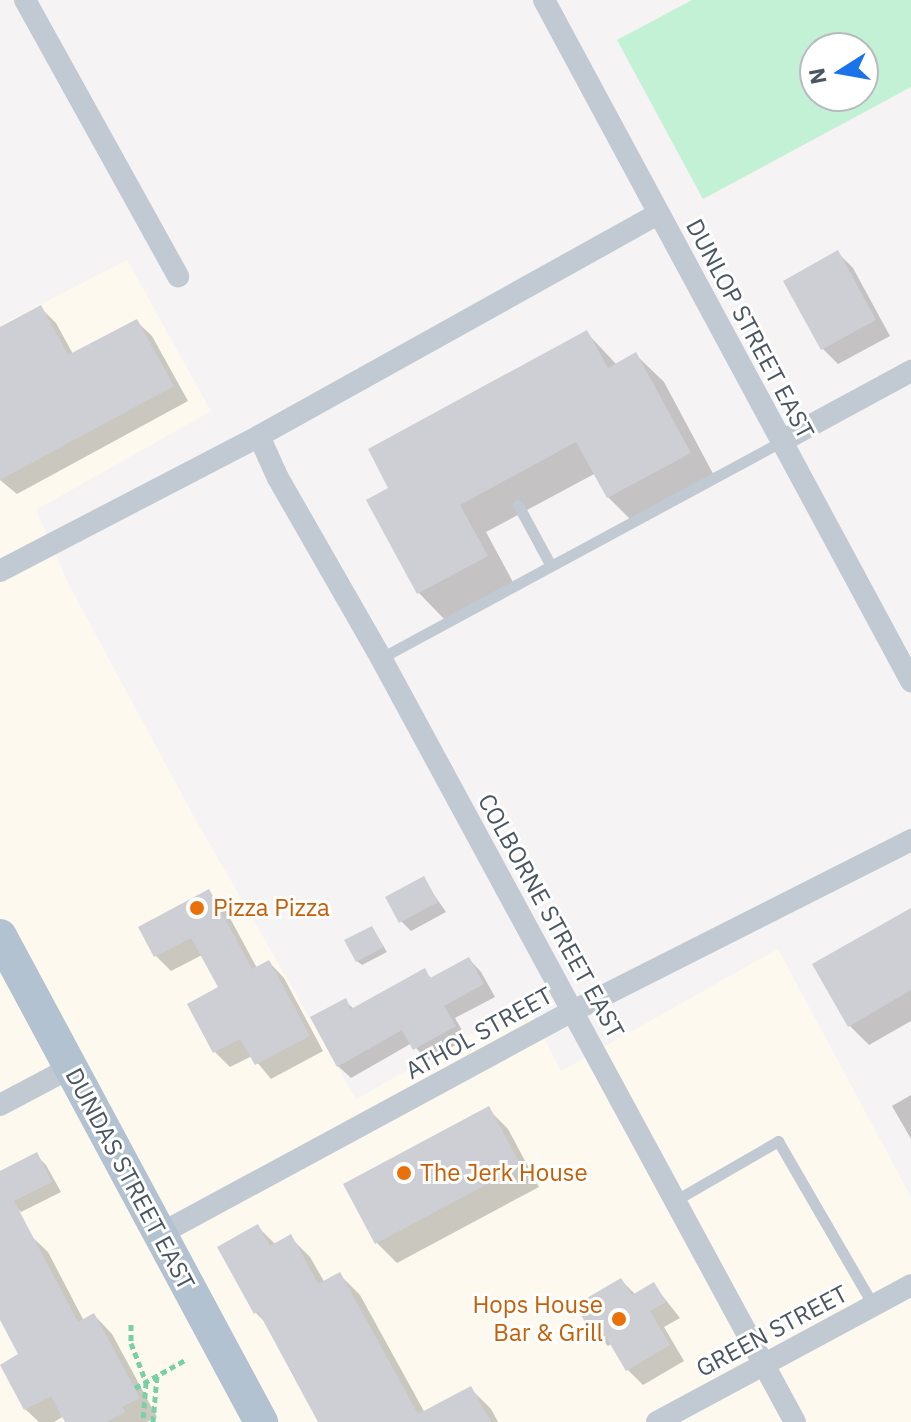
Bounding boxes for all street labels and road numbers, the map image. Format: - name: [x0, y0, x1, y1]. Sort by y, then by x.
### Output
- street label: DUNLOP STREET EAST: [680, 214, 820, 444]
- street label: COLBORNE STREET EAST: [472, 789, 630, 1043]
- street label: ATHOL STREET: [400, 981, 558, 1085]
- street label: DUNDAS STREET EAST: [59, 1063, 201, 1295]
- street label: GREEN STREET: [691, 1279, 853, 1383]

